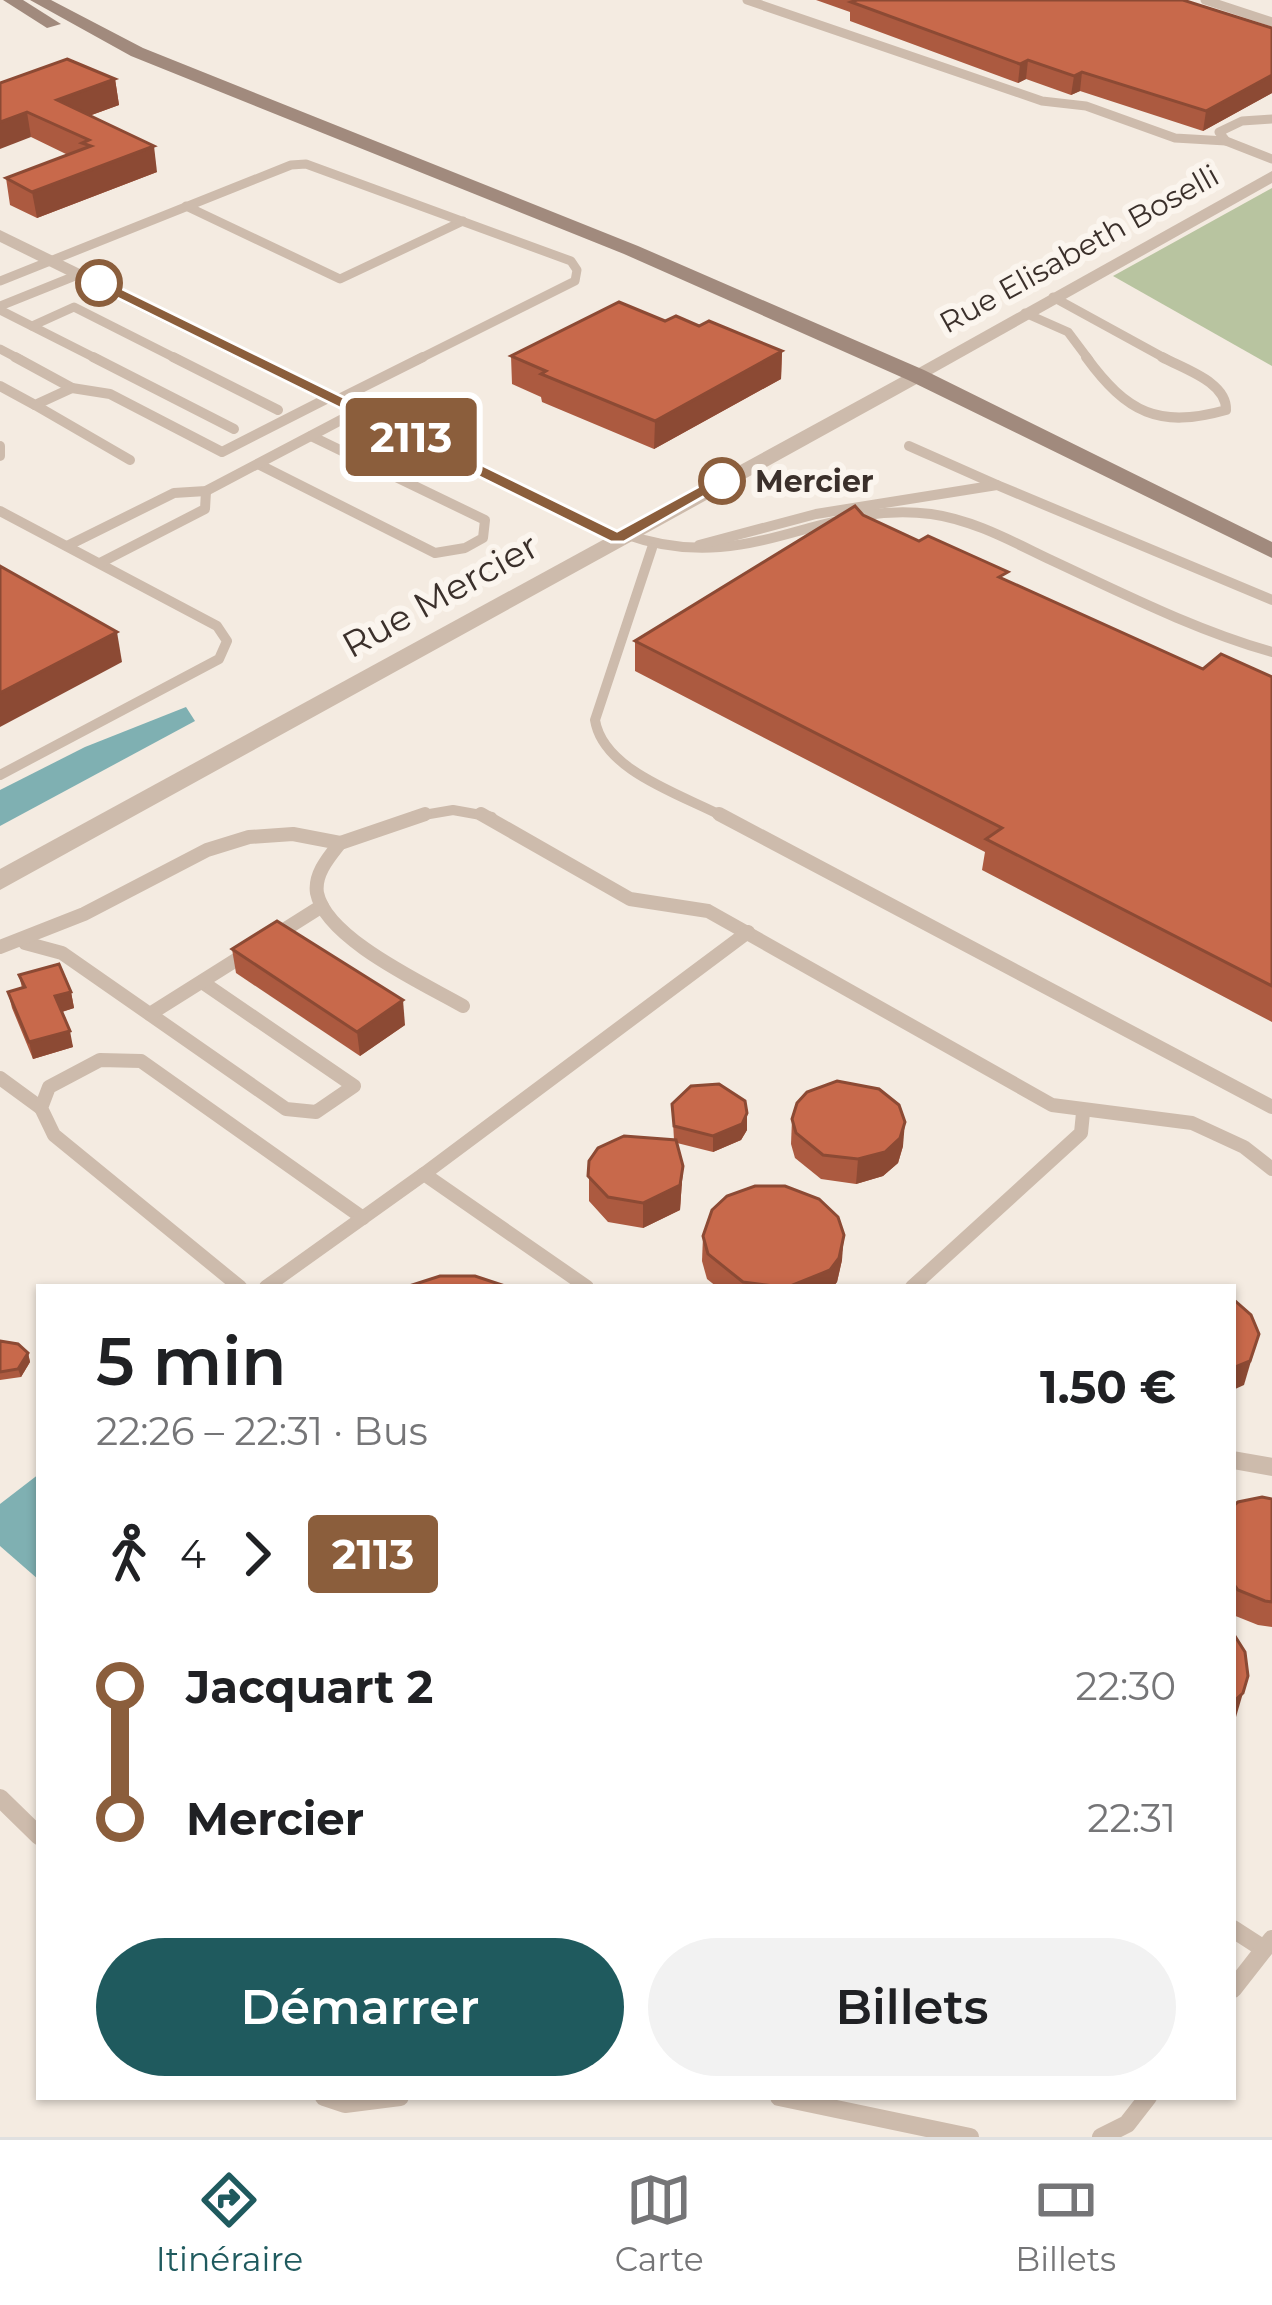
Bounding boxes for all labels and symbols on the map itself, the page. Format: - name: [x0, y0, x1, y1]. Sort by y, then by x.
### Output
- street label: Rue Elisabeth Boselli: [933, 157, 1225, 341]
- unlabelled marker: [77, 261, 121, 305]
- line badge: 2113: [327, 398, 495, 476]
- marker: Mercier: [700, 459, 744, 503]
- place label: Mercier: [755, 463, 874, 500]
- street label: Rue Mercier: [334, 523, 546, 667]

